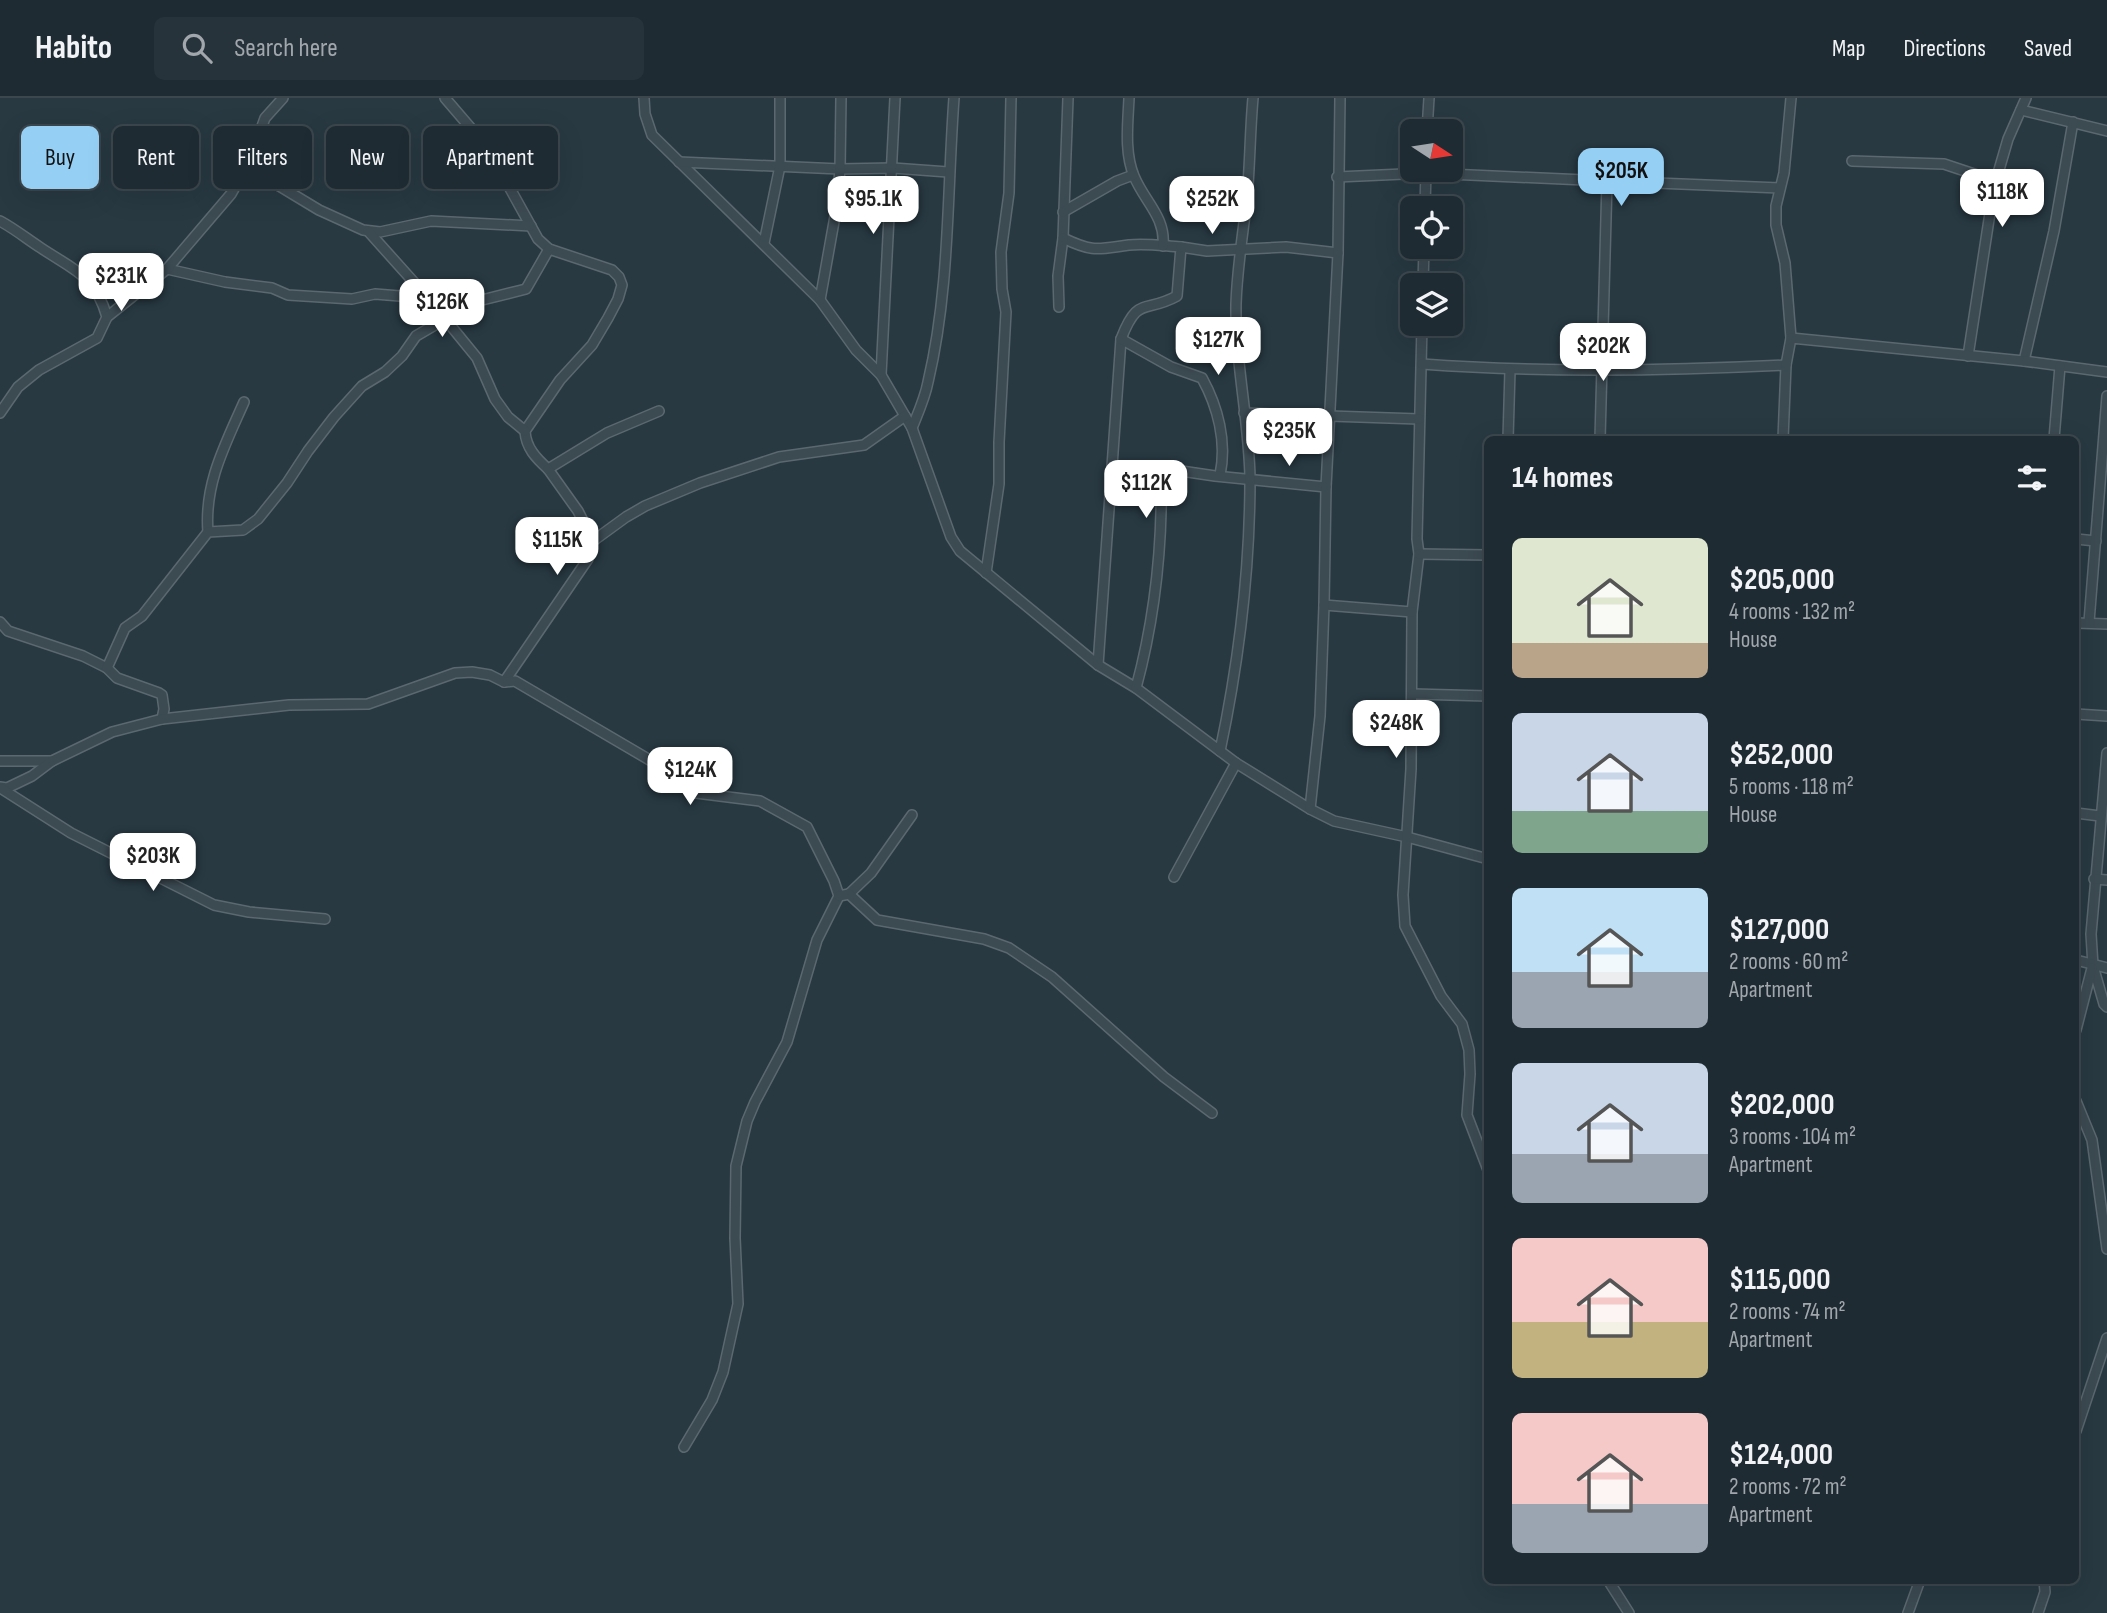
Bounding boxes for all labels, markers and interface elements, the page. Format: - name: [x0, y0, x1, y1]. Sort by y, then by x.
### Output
- search box: [154, 17, 644, 80]
- text: Habito: [35, 28, 112, 68]
- icon: search: [178, 29, 216, 67]
- text: Search here: [234, 33, 338, 64]
- text: Map: [1832, 34, 1865, 63]
- text: Directions: [1903, 34, 1986, 63]
- text: Saved: [2024, 34, 2072, 63]
- north arrow: [1400, 119, 1463, 182]
- map controls: [1400, 119, 1463, 336]
- chip: Buy: [21, 126, 99, 189]
- chip: Rent: [113, 126, 199, 189]
- chip: Filters: [213, 126, 312, 189]
- chip: New: [326, 126, 409, 189]
- chip: Apartment: [423, 126, 558, 189]
- pin: $205K: [1572, 148, 1670, 208]
- text: $205K: [1594, 157, 1648, 185]
- pin: $118K: [1953, 170, 2051, 229]
- pin: $95.1K: [816, 176, 930, 236]
- pin: $252K: [1163, 176, 1261, 236]
- text: $118K: [1976, 178, 2028, 206]
- text: $95.1K: [844, 185, 902, 213]
- text: $252K: [1185, 185, 1239, 213]
- button: locate: [1400, 196, 1463, 259]
- pin: $231K: [72, 254, 170, 313]
- text: $231K: [95, 262, 147, 290]
- button: layers: [1400, 273, 1463, 336]
- pin: $126K: [393, 280, 491, 339]
- text: $126K: [415, 288, 469, 316]
- pin: $127K: [1169, 317, 1267, 377]
- pin: $202K: [1554, 324, 1652, 383]
- text: $127K: [1192, 326, 1244, 354]
- text: $202K: [1576, 332, 1630, 360]
- pin: $235K: [1240, 408, 1338, 468]
- text: $235K: [1262, 417, 1316, 445]
- icon: filters: [2013, 459, 2051, 497]
- pin: $112K: [1097, 460, 1195, 520]
- text: 14 homes: [1512, 460, 1613, 496]
- text: $112K: [1120, 469, 1172, 497]
- pin: $115K: [508, 518, 606, 577]
- text: $115K: [531, 526, 583, 554]
- text: $205,000: [1729, 562, 1834, 598]
- icon: home: [1568, 566, 1652, 650]
- text: 4 rooms · 132 m²: [1729, 598, 1855, 626]
- text: House: [1729, 626, 1777, 654]
- pin: $248K: [1347, 700, 1445, 760]
- text: $248K: [1369, 709, 1423, 737]
- text: $252,000: [1729, 737, 1833, 773]
- icon: home: [1568, 741, 1652, 825]
- pin: $124K: [641, 748, 739, 807]
- text: $124K: [663, 756, 717, 784]
- text: 5 rooms · 118 m²: [1729, 773, 1854, 801]
- text: House: [1729, 801, 1777, 829]
- pin: $203K: [104, 834, 202, 893]
- text: $203K: [126, 842, 180, 870]
- text: $127,000: [1729, 912, 1829, 948]
- icon: home: [1568, 916, 1652, 1000]
- text: 2 rooms · 60 m²: [1729, 948, 1848, 976]
- text: Apartment: [1729, 976, 1813, 1004]
- text: $202,000: [1729, 1087, 1834, 1123]
- icon: home: [1568, 1091, 1652, 1175]
- text: 3 rooms · 104 m²: [1729, 1123, 1856, 1151]
- text: Apartment: [1729, 1151, 1813, 1179]
- text: $115,000: [1729, 1262, 1831, 1298]
- icon: home: [1568, 1266, 1652, 1350]
- text: 2 rooms · 74 m²: [1729, 1298, 1846, 1326]
- text: Apartment: [1729, 1326, 1813, 1354]
- text: $124,000: [1729, 1437, 1833, 1473]
- icon: home: [1568, 1441, 1652, 1525]
- text: 2 rooms · 72 m²: [1729, 1473, 1847, 1501]
- text: Apartment: [1729, 1501, 1813, 1529]

